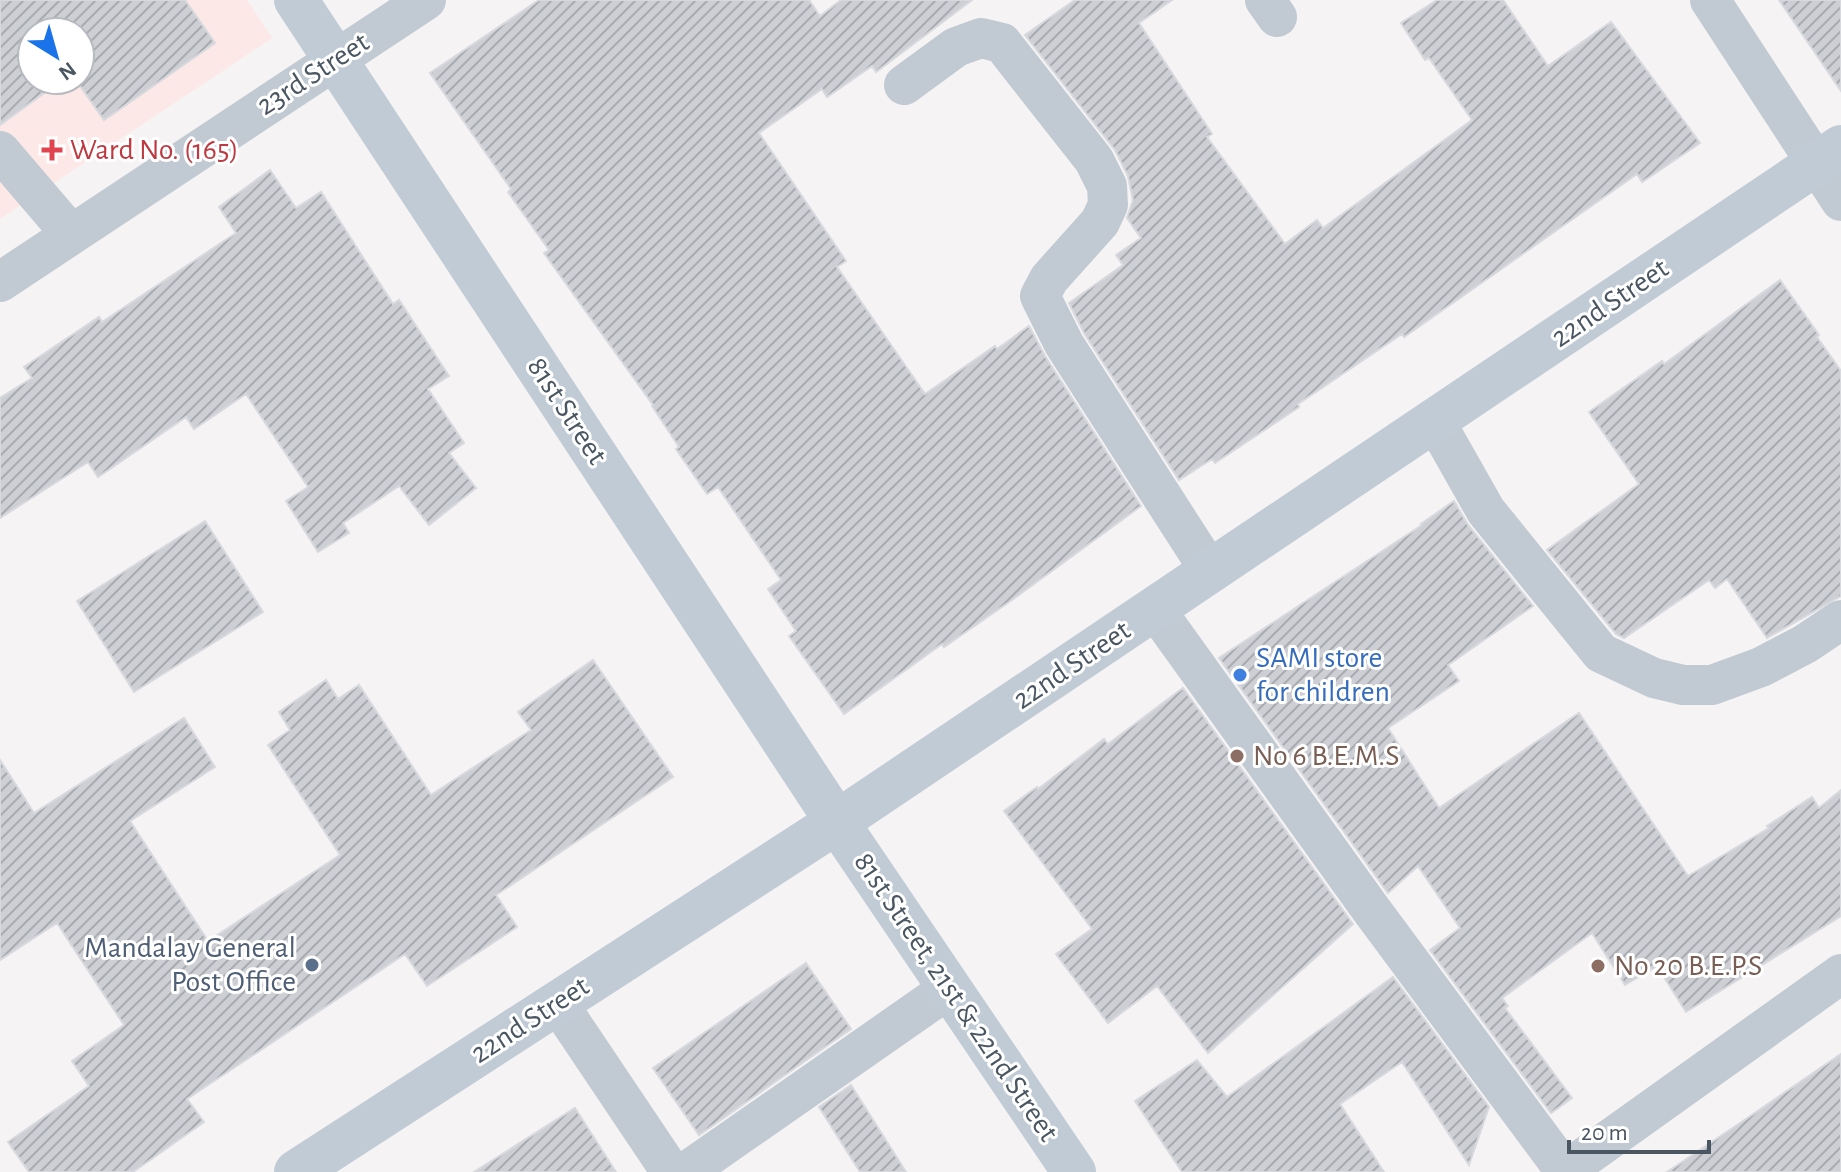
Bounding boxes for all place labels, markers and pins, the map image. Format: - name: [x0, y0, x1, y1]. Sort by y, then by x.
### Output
- place label: Ward No. (165): [70, 135, 239, 165]
- marker: Ward No. (165): [41, 139, 63, 161]
- place label: SAMI store for children: [1256, 643, 1390, 707]
- marker: SAMI store for children: [1231, 666, 1249, 684]
- place label: No 6 B.E.M.S: [1253, 741, 1399, 771]
- marker: No 6 B.E.M.S: [1228, 747, 1246, 765]
- place label: Mandalay General Post Office: [84, 933, 296, 997]
- place label: No 20 B.E.P.S: [1614, 951, 1762, 981]
- marker: Mandalay General Post Office: [303, 956, 321, 974]
- marker: No 20 B.E.P.S: [1589, 957, 1607, 975]

